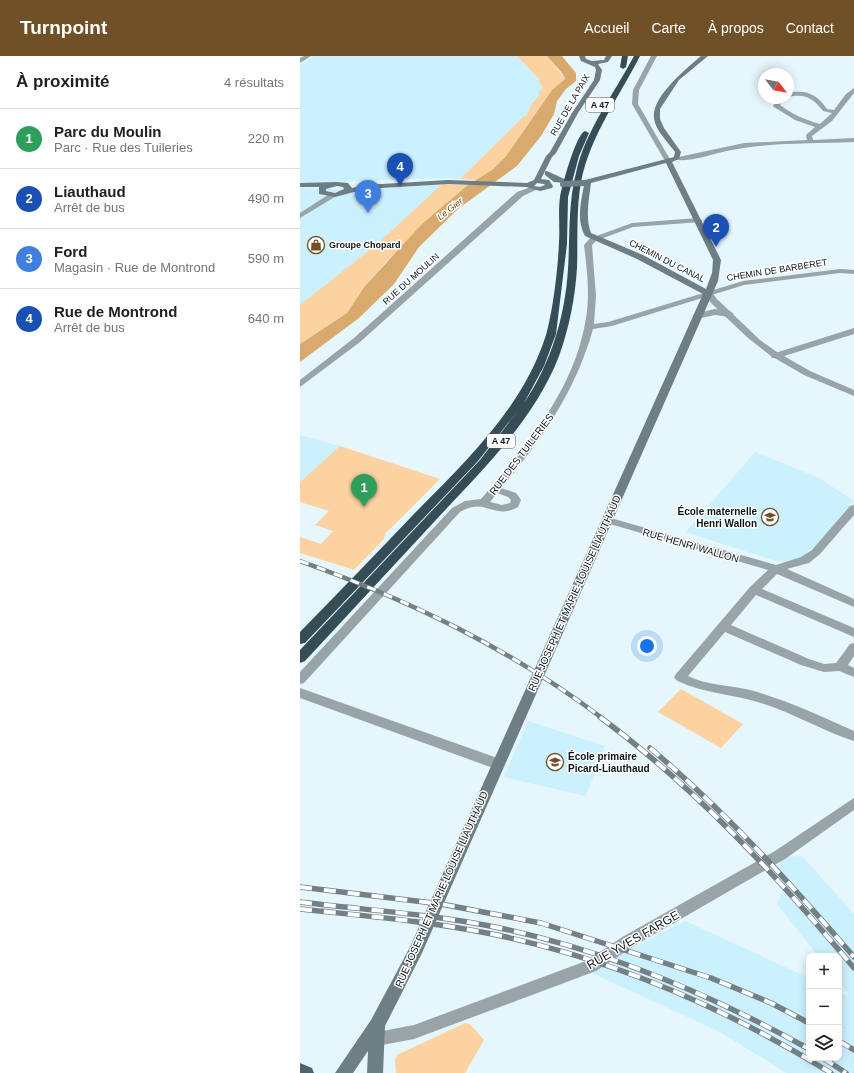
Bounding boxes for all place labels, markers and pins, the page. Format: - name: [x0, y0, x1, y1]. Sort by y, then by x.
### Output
- pin: 4: [387, 153, 413, 186]
- pin: 3: [355, 180, 381, 213]
- pin: 2: [703, 214, 729, 247]
- shop icon: Groupe Chopard: [306, 235, 326, 255]
- place label: Groupe Chopard: [329, 240, 401, 250]
- pin: 1: [351, 474, 377, 507]
- place label: École maternelle Henri Wallon: [678, 505, 757, 529]
- school or university icon: École maternelle Henri Wallon: [760, 507, 780, 527]
- place label: École primaire Picard-Liauthaud: [568, 750, 650, 774]
- school or university icon: École primaire Picard-Liauthaud: [545, 752, 565, 772]

